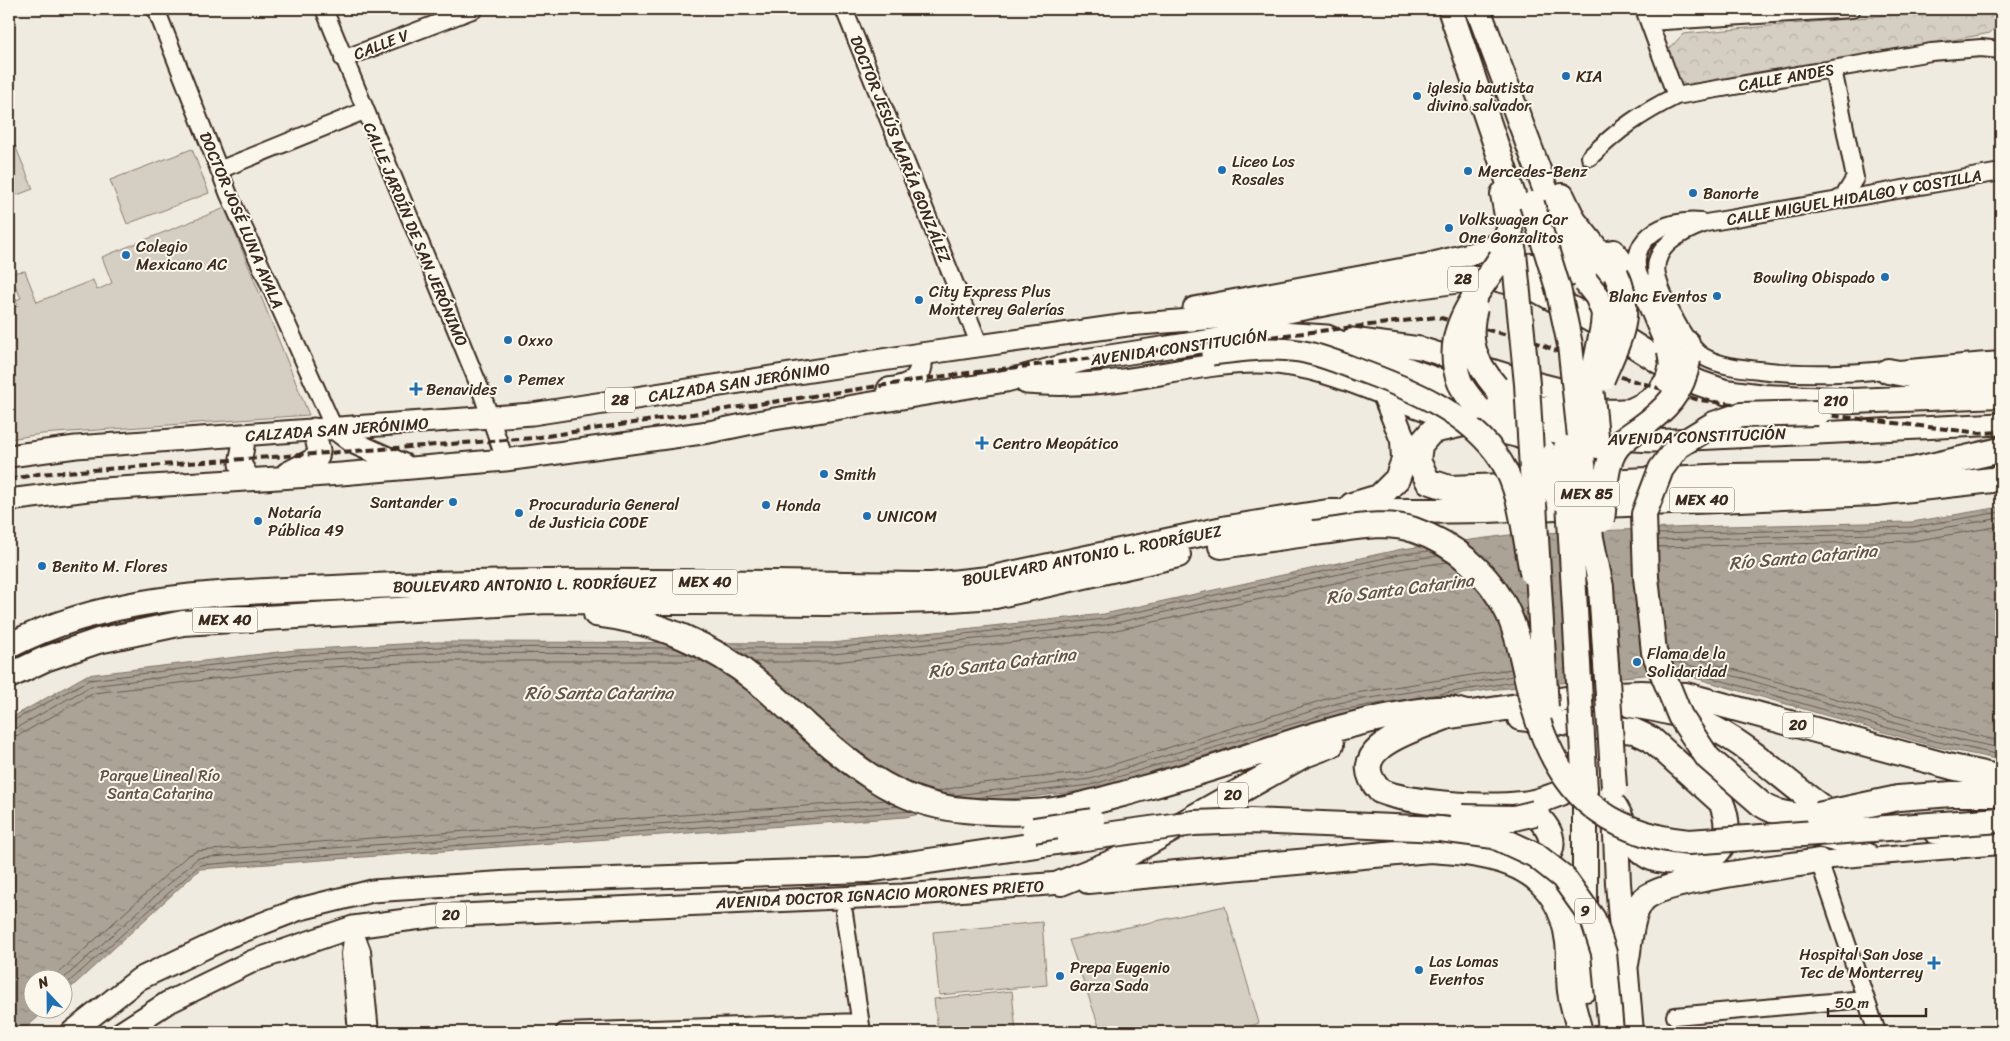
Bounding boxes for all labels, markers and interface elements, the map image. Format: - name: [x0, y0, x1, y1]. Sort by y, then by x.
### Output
- street label: CALLE V: [349, 20, 414, 68]
- street label: DOCTOR JESÚS MARÍA GONZÁLEZ: [842, 31, 960, 268]
- street label: CALLE ANDES: [1736, 55, 1837, 100]
- place label: KIA: [1576, 62, 1602, 91]
- marker: KIA: [1560, 70, 1572, 82]
- place label: iglesia bautista divino salvador: [1427, 73, 1535, 120]
- marker: iglesia bautista divino salvador: [1411, 90, 1423, 102]
- street label: CALLE JARDÍN DE SAN JERÓNIMO: [355, 117, 476, 351]
- street label: DOCTOR JOSÉ LUNA AYALA: [191, 127, 292, 313]
- place label: Liceo Los Rosales: [1232, 147, 1296, 194]
- place label: Mercedes-Benz: [1478, 157, 1588, 186]
- street label: CALLE MIGUEL HIDALGO Y COSTILLA: [1724, 161, 1984, 234]
- marker: Liceo Los Rosales: [1216, 164, 1228, 176]
- marker: Mercedes-Benz: [1462, 165, 1474, 177]
- place label: Banorte: [1703, 179, 1759, 208]
- marker: Banorte: [1687, 187, 1699, 199]
- place label: Volkswagen Car One Gonzalitos: [1459, 205, 1569, 252]
- marker: Volkswagen Car One Gonzalitos: [1443, 222, 1455, 234]
- place label: Colegio Mexicano AC: [136, 232, 227, 279]
- marker: Colegio Mexicano AC: [120, 249, 132, 261]
- place label: Bowling Obispado: [1753, 263, 1875, 292]
- road number: 28: [1448, 266, 1478, 292]
- marker: Bowling Obispado: [1879, 271, 1891, 283]
- place label: City Express Plus Monterrey Galerías: [929, 277, 1065, 324]
- place label: Blanc Eventos: [1609, 282, 1708, 311]
- marker: Blanc Eventos: [1711, 290, 1723, 302]
- marker: City Express Plus Monterrey Galerías: [913, 294, 925, 306]
- street label: AVENIDA CONSTITUCIÓN: [1088, 321, 1269, 374]
- place label: Oxxo: [518, 326, 553, 355]
- marker: Oxxo: [502, 334, 514, 346]
- street label: CALZADA SAN JERÓNIMO: [646, 354, 832, 411]
- place label: Pemex: [518, 365, 565, 394]
- marker: Pemex: [502, 373, 514, 385]
- place label: Benavides: [426, 375, 497, 404]
- marker: Benavides: [410, 383, 422, 395]
- road number: 28: [605, 388, 635, 412]
- road number: 210: [1818, 388, 1854, 414]
- street label: CALZADA SAN JERÓNIMO: [244, 409, 430, 450]
- street label: AVENIDA CONSTITUCIÓN: [1606, 419, 1787, 454]
- place label: Centro Meopático: [993, 429, 1118, 458]
- marker: Centro Meopático: [975, 436, 989, 450]
- place label: Smith: [834, 460, 876, 489]
- marker: Smith: [818, 468, 830, 480]
- road number: MEX 85: [1554, 482, 1620, 506]
- place label: Santander: [370, 488, 444, 517]
- road number: MEX 40: [1670, 488, 1734, 512]
- place label: Procuraduria General de Justicia CODE: [529, 490, 679, 537]
- place label: Honda: [776, 491, 822, 520]
- marker: Santander: [447, 496, 459, 508]
- place label: Notaría Pública 49: [268, 498, 344, 545]
- marker: Honda: [760, 499, 772, 511]
- place label: UNICOM: [877, 502, 937, 531]
- marker: Procuraduria General de Justicia CODE: [513, 507, 525, 519]
- marker: UNICOM: [861, 510, 873, 522]
- marker: Notaría Pública 49: [252, 515, 264, 527]
- street label: BOULEVARD ANTONIO L. RODRÍGUEZ: [960, 516, 1225, 595]
- water label: Río Santa Catarina: [1728, 534, 1880, 579]
- place label: Benito M. Flores: [52, 552, 168, 581]
- marker: Benito M. Flores: [36, 560, 48, 572]
- water label: Río Santa Catarina: [1324, 564, 1478, 614]
- street label: BOULEVARD ANTONIO L. RODRÍGUEZ: [393, 568, 658, 601]
- road number: MEX 40: [672, 570, 738, 594]
- road number: MEX 40: [192, 608, 258, 632]
- water label: Río Santa Catarina: [926, 638, 1080, 688]
- place label: Flama de la Solidaridad: [1647, 639, 1728, 686]
- marker: Flama de la Solidaridad: [1631, 656, 1643, 668]
- water label: Río Santa Catarina: [525, 677, 675, 709]
- road number: 20: [1783, 712, 1813, 738]
- park label: Parque Lineal Río Santa Catarina: [100, 761, 220, 808]
- road number: 20: [1218, 782, 1248, 808]
- street label: AVENIDA DOCTOR IGNACIO MORONES PRIETO: [714, 871, 1045, 918]
- road number: 9: [1575, 898, 1595, 924]
- road number: 20: [436, 902, 466, 928]
- place label: Hospital San Jose Tec de Monterrey: [1799, 940, 1924, 987]
- place label: Las Lomas Eventos: [1429, 947, 1499, 994]
- place label: Prepa Eugenio Garza Sada: [1070, 953, 1170, 1000]
- marker: Hospital San Jose Tec de Monterrey: [1927, 956, 1941, 970]
- marker: Las Lomas Eventos: [1413, 964, 1425, 976]
- north arrow: [22, 968, 72, 1018]
- text: N: [33, 969, 53, 996]
- marker: Prepa Eugenio Garza Sada: [1054, 970, 1066, 982]
- scale bar: [1828, 986, 1925, 1018]
- text: 50 m: [1835, 990, 1870, 1016]

